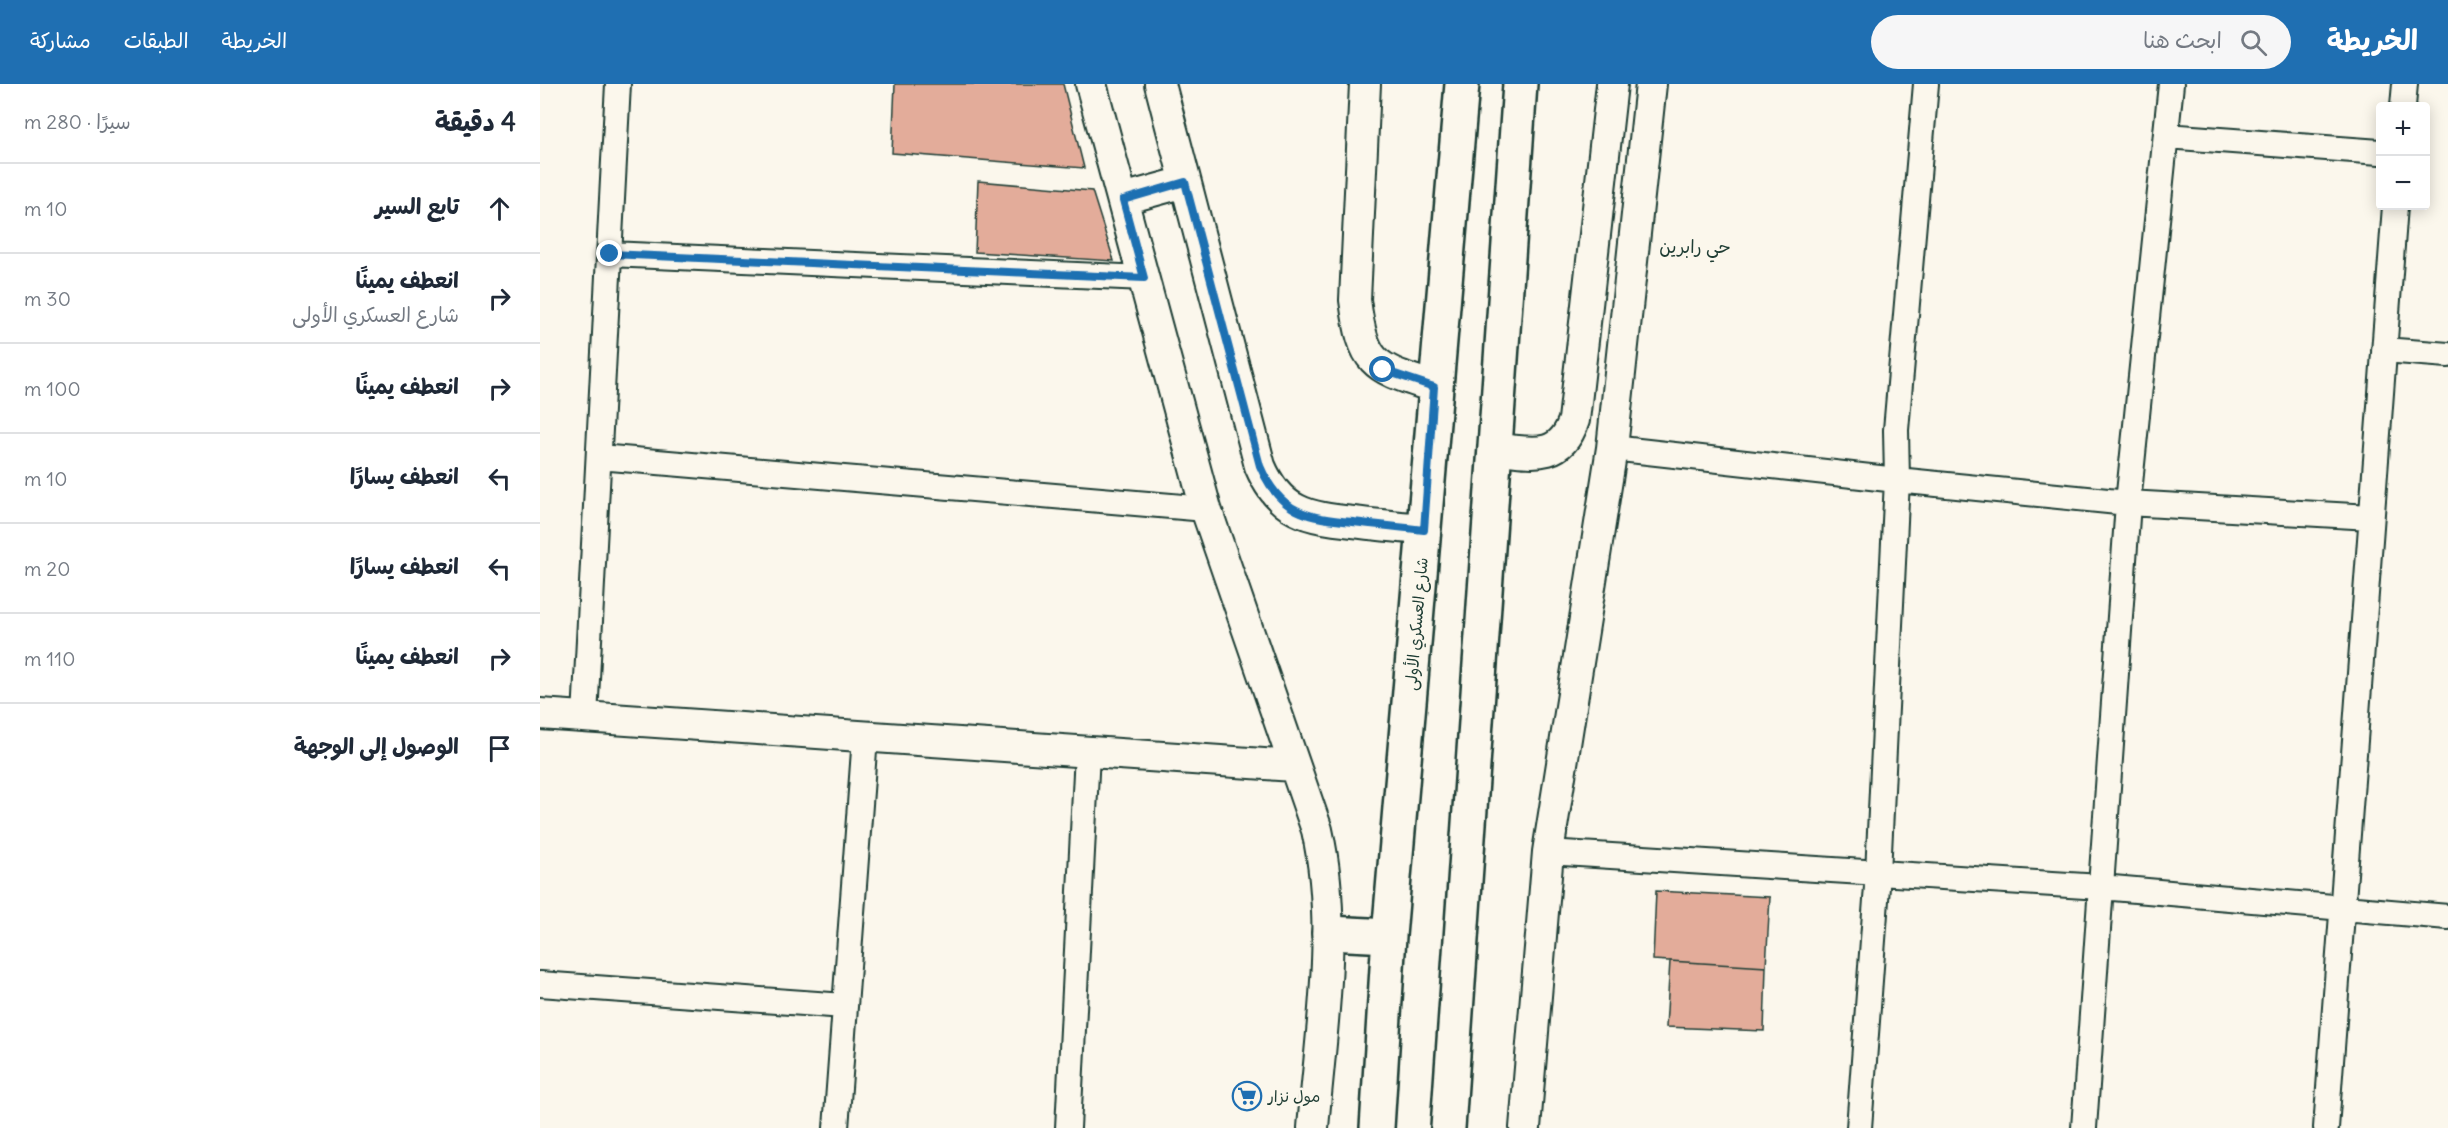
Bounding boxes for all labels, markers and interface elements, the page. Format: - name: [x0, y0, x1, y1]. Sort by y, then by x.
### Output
- search box: [1871, 15, 2291, 69]
- text: الخريطة: [2327, 22, 2418, 58]
- text: ابحث هنا: [2143, 26, 2222, 54]
- icon: search: [2237, 26, 2270, 59]
- text: مشاركة: [30, 27, 91, 54]
- text: الطبقات: [124, 27, 189, 54]
- text: الخريطة: [222, 27, 287, 54]
- map controls: [2376, 102, 2430, 210]
- button: +: [2376, 102, 2430, 156]
- text: 4 دقيقة: [435, 105, 516, 138]
- text: سيرًا · 280 m: [24, 109, 131, 134]
- button: −: [2376, 156, 2430, 210]
- text: تابع السير: [375, 192, 459, 220]
- icon: ahead: [483, 192, 516, 225]
- text: 10 m: [24, 196, 67, 221]
- district label: حي رابرين: [1659, 235, 1731, 263]
- route end: [596, 240, 622, 266]
- text: انعطف يمينًا: [356, 266, 459, 294]
- icon: right: [483, 282, 516, 315]
- text: 30 m: [24, 286, 71, 311]
- text: شارع العسكري الأولى: [292, 302, 459, 327]
- route start: [1369, 356, 1395, 382]
- text: انعطف يمينًا: [356, 372, 459, 400]
- icon: right: [483, 372, 516, 405]
- text: 100 m: [24, 376, 81, 401]
- text: انعطف يسارًا: [350, 462, 459, 490]
- icon: left: [483, 462, 516, 495]
- text: 10 m: [24, 466, 67, 491]
- text: انعطف يسارًا: [350, 552, 459, 580]
- icon: left: [483, 552, 516, 585]
- text: 20 m: [24, 556, 70, 581]
- street label: شارع العسكري الأولى: [1400, 557, 1434, 692]
- text: انعطف يمينًا: [356, 642, 459, 670]
- icon: right: [483, 642, 516, 675]
- text: 110 m: [24, 646, 75, 671]
- text: الوصول إلى الوجهة: [294, 732, 459, 760]
- icon: arrive: [483, 732, 516, 765]
- supermarket icon: مول نزار: [1231, 1080, 1263, 1112]
- place label: مول نزار: [1267, 1086, 1320, 1107]

